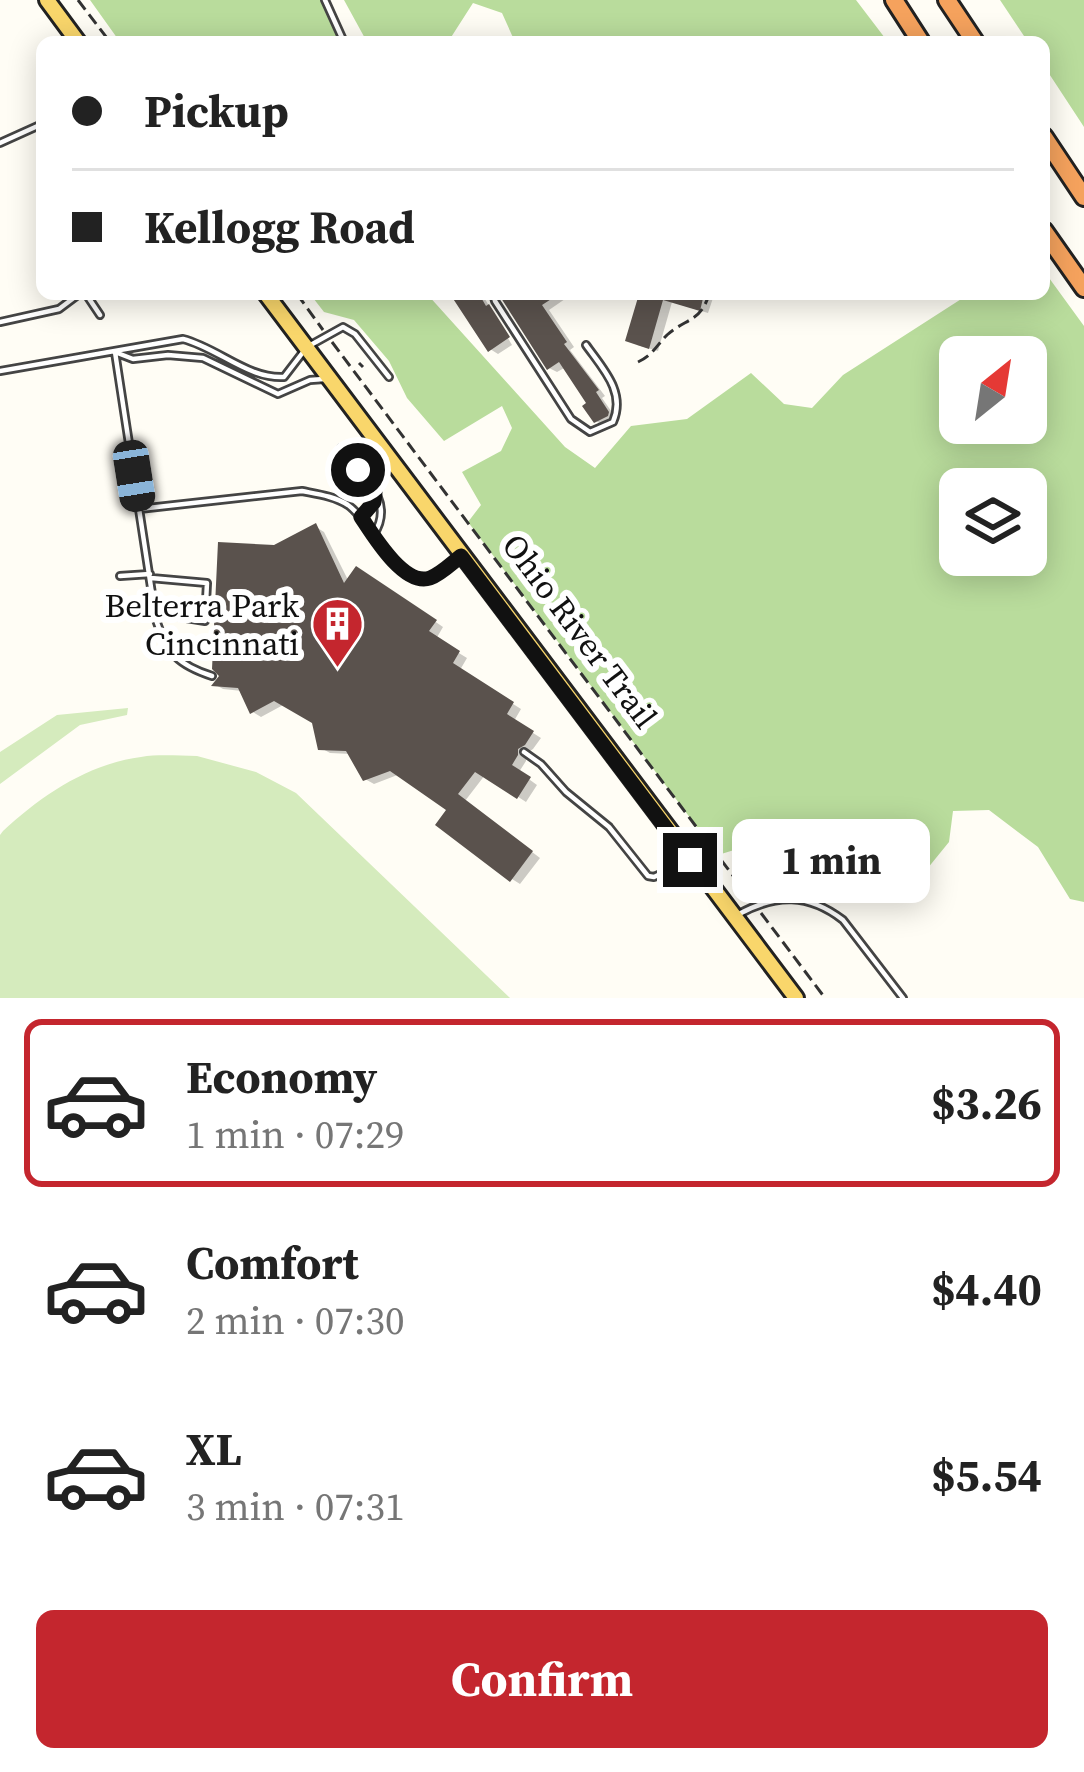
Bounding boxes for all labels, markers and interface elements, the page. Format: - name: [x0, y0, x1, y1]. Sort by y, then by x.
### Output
- text: Pickup: [144, 80, 289, 142]
- text: Kellogg Road: [144, 196, 415, 258]
- north arrow: [939, 336, 1047, 444]
- map controls: [939, 336, 1047, 576]
- car: [111, 438, 157, 514]
- route start: [331, 443, 385, 497]
- button: layers: [939, 468, 1047, 576]
- street label: Ohio River Trail: [492, 525, 668, 737]
- place label: Belterra Park Cincinnati: [105, 583, 300, 666]
- building icon: Belterra Park Cincinnati: [310, 596, 366, 670]
- callout: 1 min: [732, 818, 930, 902]
- route end: [663, 833, 717, 887]
- text: 1 min: [780, 834, 882, 887]
- text: Economy: [186, 1046, 377, 1108]
- icon: car: [42, 1049, 150, 1157]
- text: $3.26: [931, 1072, 1042, 1134]
- text: 1 min · 07:29: [186, 1108, 405, 1161]
- text: Comfort: [186, 1232, 359, 1294]
- icon: car: [42, 1235, 150, 1343]
- text: $4.40: [931, 1258, 1042, 1320]
- text: 2 min · 07:30: [186, 1294, 405, 1347]
- text: XL: [186, 1418, 242, 1480]
- icon: car: [42, 1421, 150, 1529]
- text: $5.54: [931, 1444, 1042, 1506]
- text: 3 min · 07:31: [186, 1480, 405, 1533]
- button: Confirm: [36, 1610, 1048, 1748]

